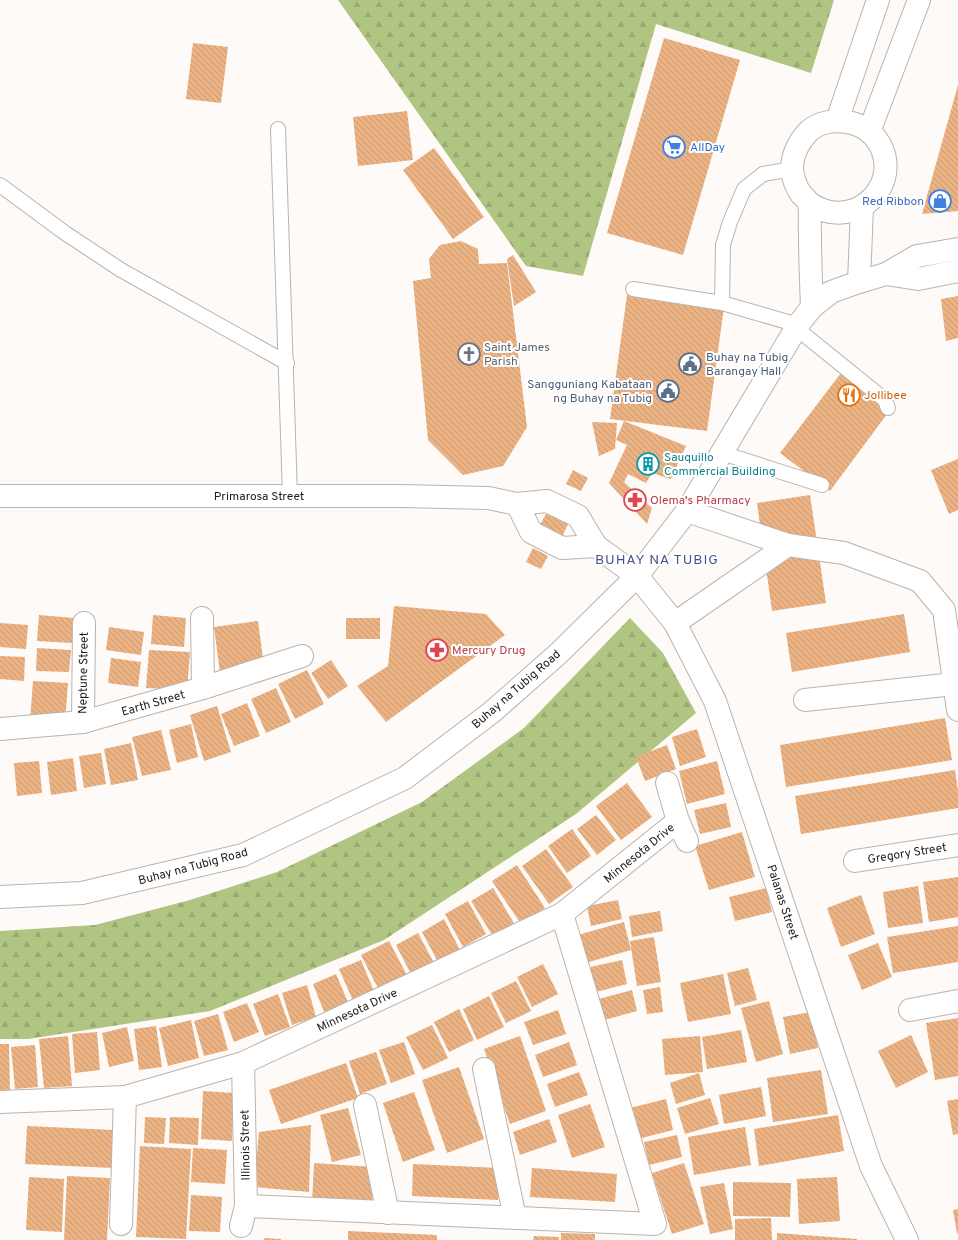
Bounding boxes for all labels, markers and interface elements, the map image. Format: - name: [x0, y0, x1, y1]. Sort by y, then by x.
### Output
- supermarket icon: AllDay: [661, 134, 687, 160]
- place label: AllDay: [690, 140, 725, 156]
- shop icon: Red Ribbon: [927, 188, 953, 214]
- place label: Red Ribbon: [862, 194, 924, 210]
- place label: Saint James Parish: [484, 340, 550, 370]
- church icon: Saint James Parish: [456, 341, 482, 367]
- place label: Buhay na Tubig Barangay Hall: [706, 350, 788, 380]
- public building icon: Buhay na Tubig Barangay Hall: [677, 351, 703, 377]
- place label: Sangguniang Kabataan ng Buhay na Tubig: [527, 377, 652, 407]
- public building icon: Sangguniang Kabataan ng Buhay na Tubig: [655, 378, 681, 404]
- restaurant icon: Jollibee: [836, 382, 862, 408]
- place label: Jollibee: [864, 388, 907, 404]
- place label: Sauquillo Commercial Building: [664, 450, 776, 480]
- building icon: Sauquillo Commercial Building: [635, 451, 661, 477]
- pharmacy icon: Olema's Pharmacy: [622, 487, 648, 513]
- street label: Primarosa Street: [214, 489, 304, 505]
- place label: Olema's Pharmacy: [650, 493, 751, 509]
- district label: BUHAY NA TUBIG: [595, 552, 719, 569]
- street label: Neptune Street: [75, 632, 93, 714]
- pharmacy icon: Mercury Drug: [424, 637, 450, 663]
- place label: Mercury Drug: [452, 643, 526, 659]
- street label: Buhay na Tubig Road: [469, 647, 564, 733]
- street label: Earth Street: [120, 687, 187, 721]
- street label: Minnesota Drive: [601, 820, 678, 887]
- street label: Gregory Street: [867, 840, 948, 868]
- street label: Buhay na Tubig Road: [137, 845, 250, 889]
- street label: Palanas Street: [762, 863, 802, 942]
- street label: Minnesota Drive: [315, 985, 400, 1037]
- street label: Illinois Street: [237, 1109, 255, 1181]

